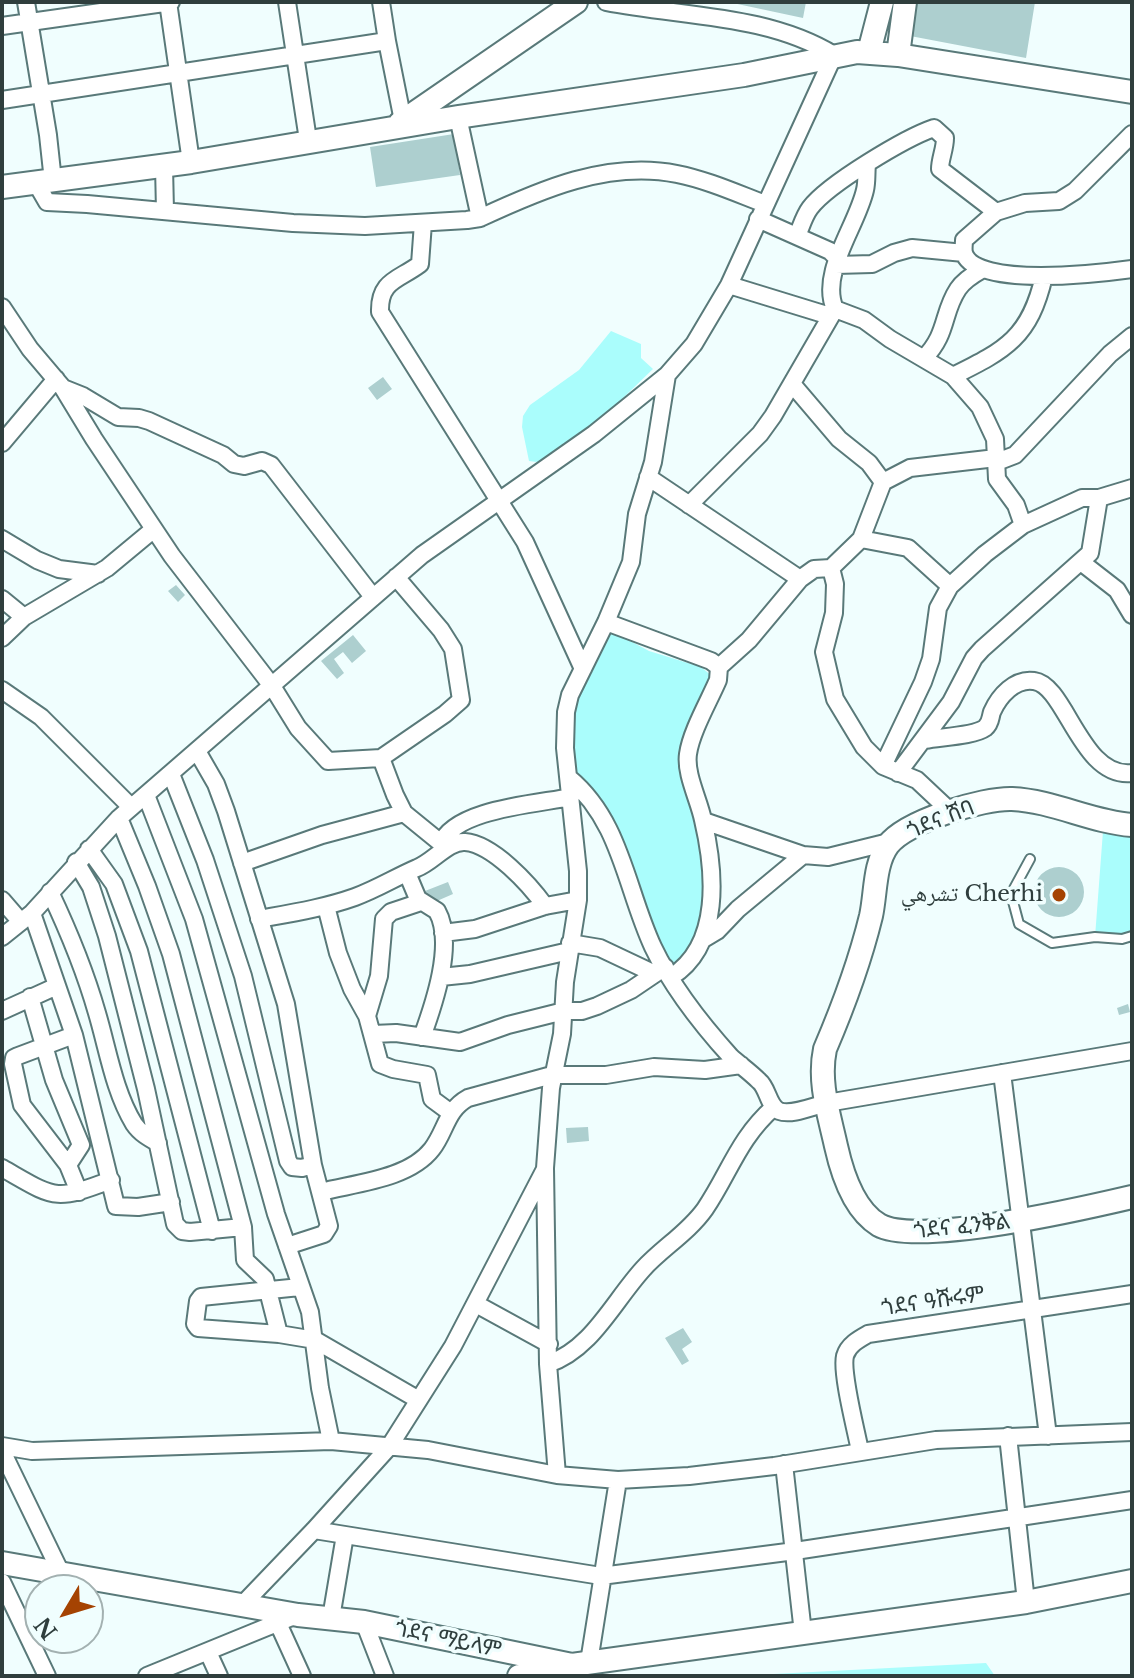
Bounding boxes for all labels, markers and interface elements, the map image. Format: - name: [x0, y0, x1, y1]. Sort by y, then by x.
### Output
- street label: ጎደና ሸባ: [903, 795, 979, 845]
- place label: تشرهي Cherhi: [901, 882, 1043, 908]
- marker: تشرهي Cherhi: [1050, 886, 1068, 904]
- street label: ጎደና ፈንቅል: [913, 1209, 1011, 1245]
- street label: ጎደና ዓሹሩም: [880, 1282, 986, 1322]
- north arrow: [24, 1574, 104, 1654]
- text: N: [29, 1611, 63, 1644]
- street label: ጎደና ማይላም: [393, 1616, 503, 1664]

